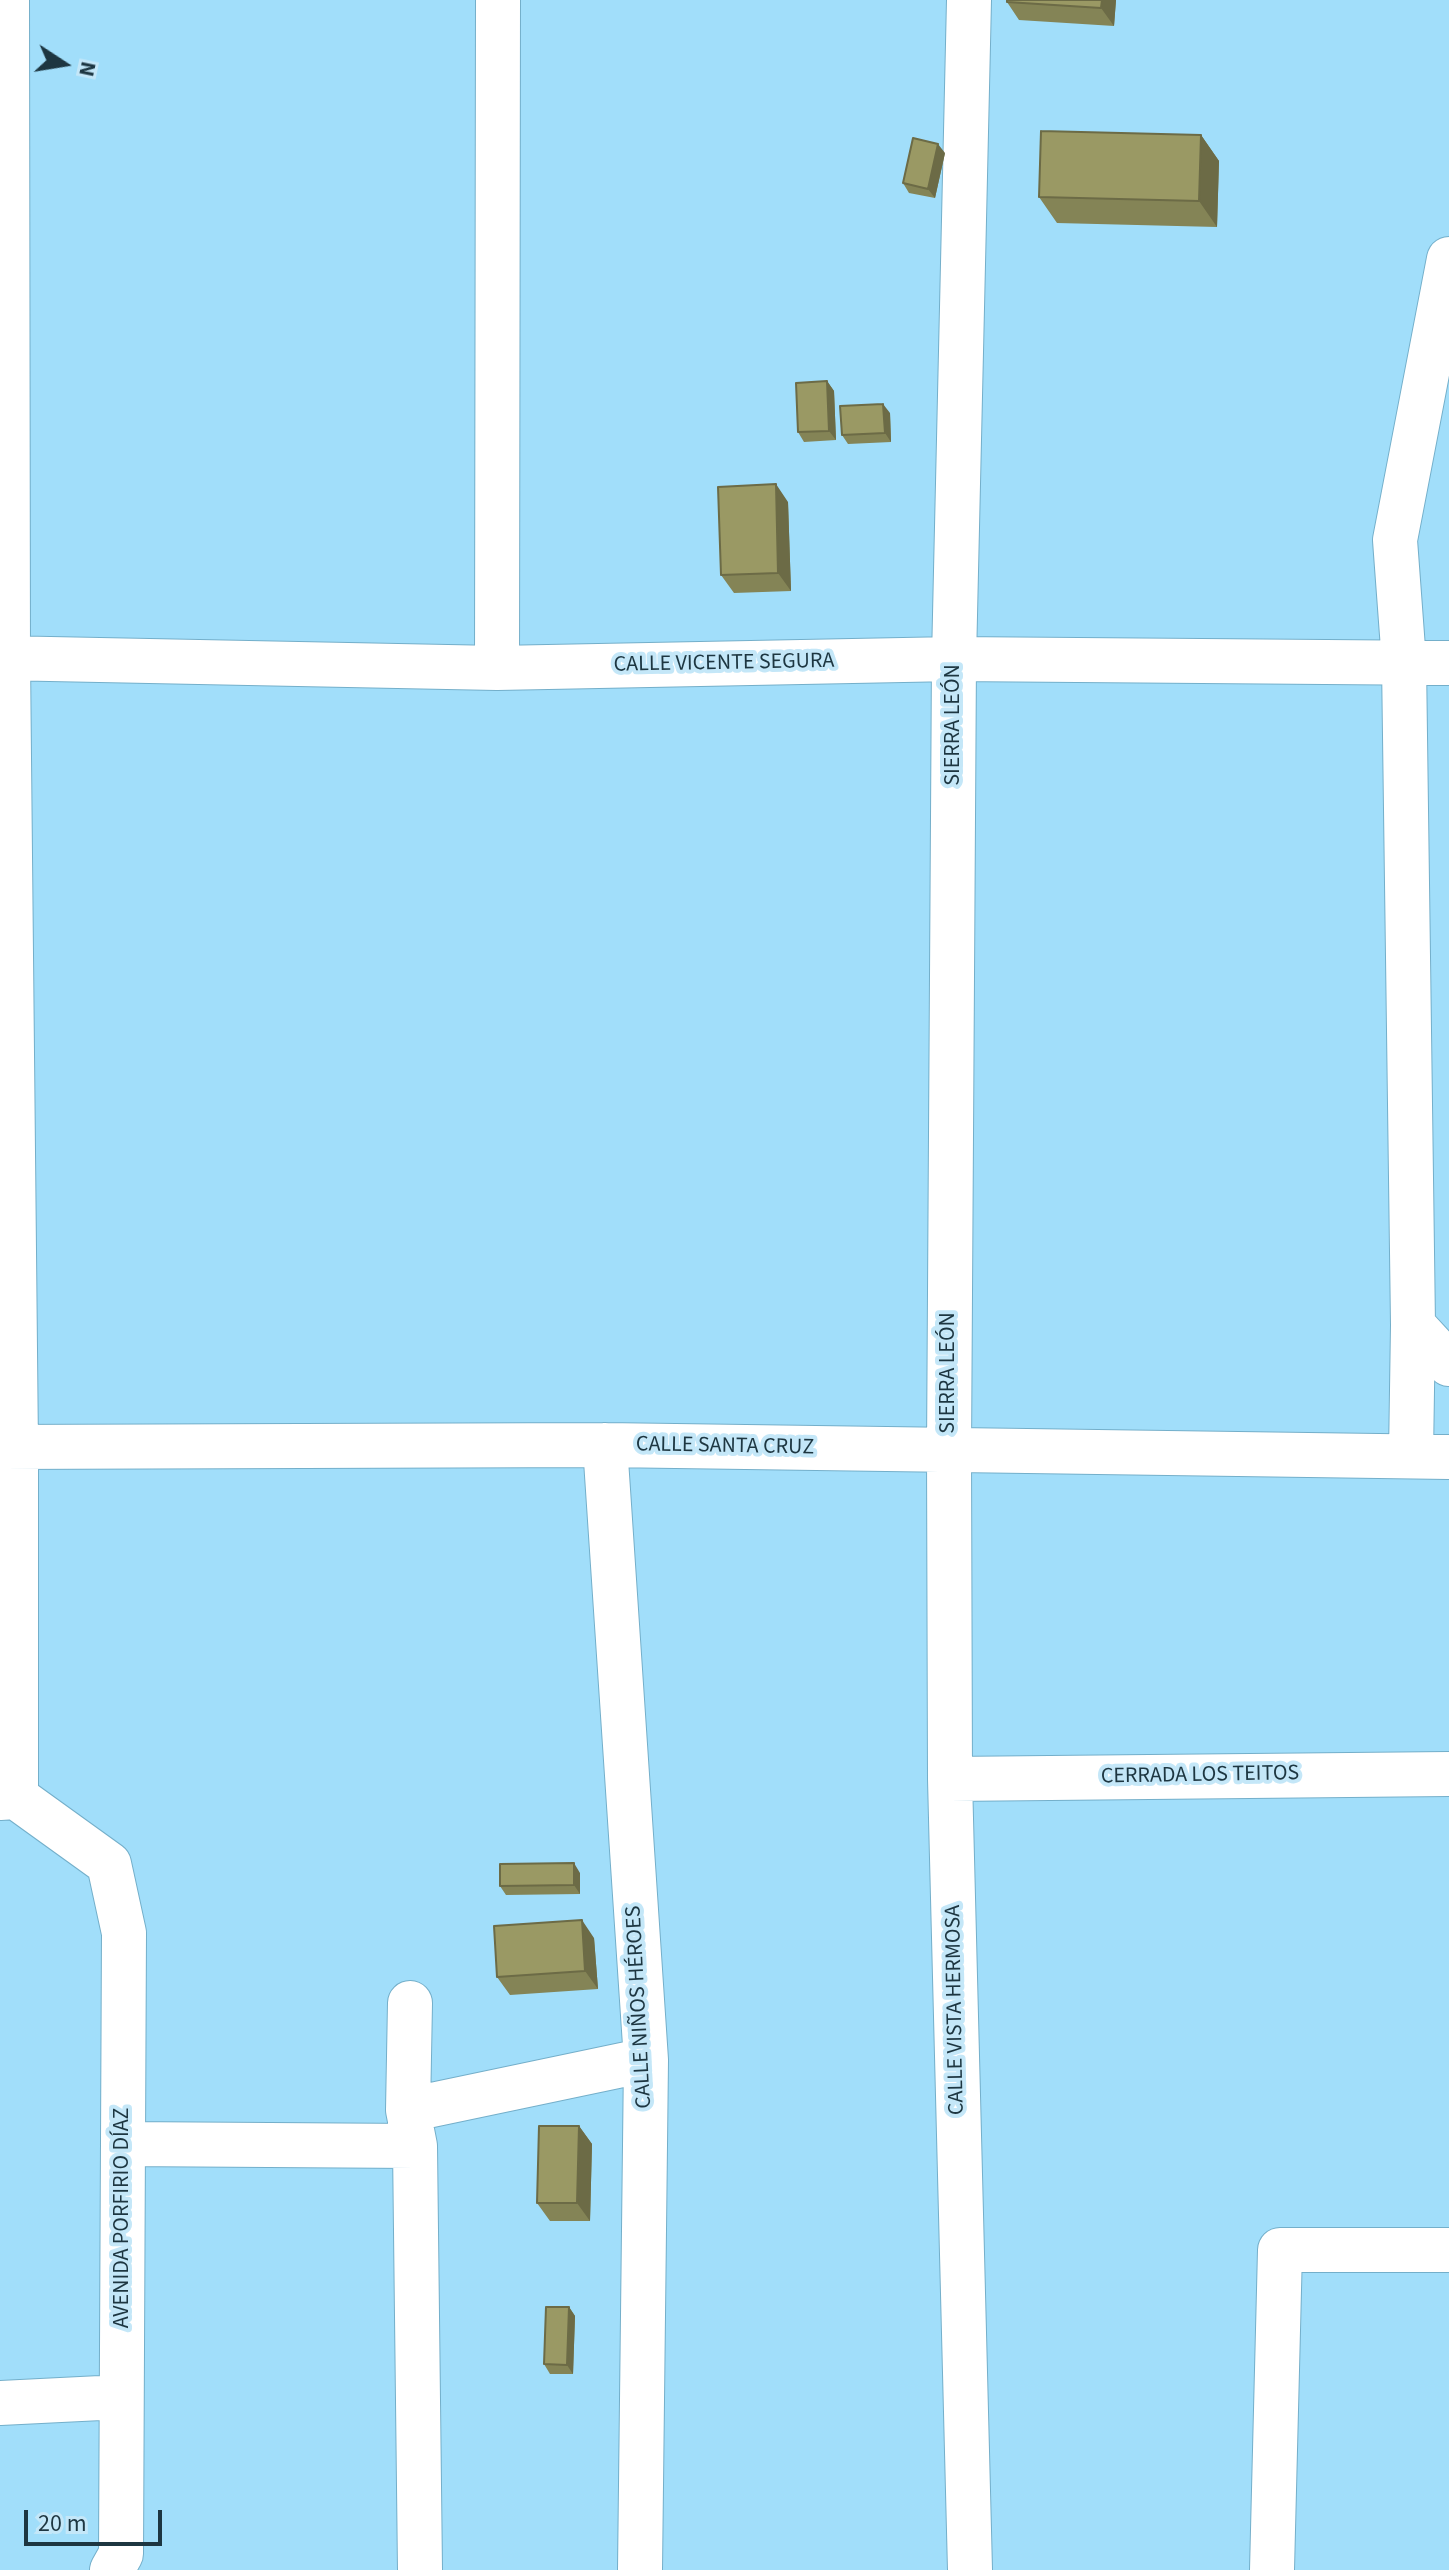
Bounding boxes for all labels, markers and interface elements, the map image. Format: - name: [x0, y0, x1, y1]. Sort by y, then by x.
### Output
- north arrow: [24, 24, 104, 104]
- text: N: [70, 58, 105, 79]
- street label: CALLE VICENTE SEGURA: [613, 649, 835, 679]
- street label: SIERRA LEÓN: [941, 664, 967, 786]
- street label: SIERRA LEÓN: [936, 1312, 962, 1434]
- street label: CALLE SANTA CRUZ: [636, 1432, 814, 1462]
- street label: CERRADA LOS TEITOS: [1101, 1761, 1299, 1791]
- street label: CALLE NIÑOS HÉROES: [621, 1905, 659, 2109]
- street label: CALLE VISTA HERMOSA: [941, 1905, 971, 2115]
- street label: AVENIDA PORFIRIO DÍAZ: [110, 2108, 136, 2328]
- scale bar: [28, 2494, 166, 2544]
- text: 20 m: [38, 2506, 87, 2541]

